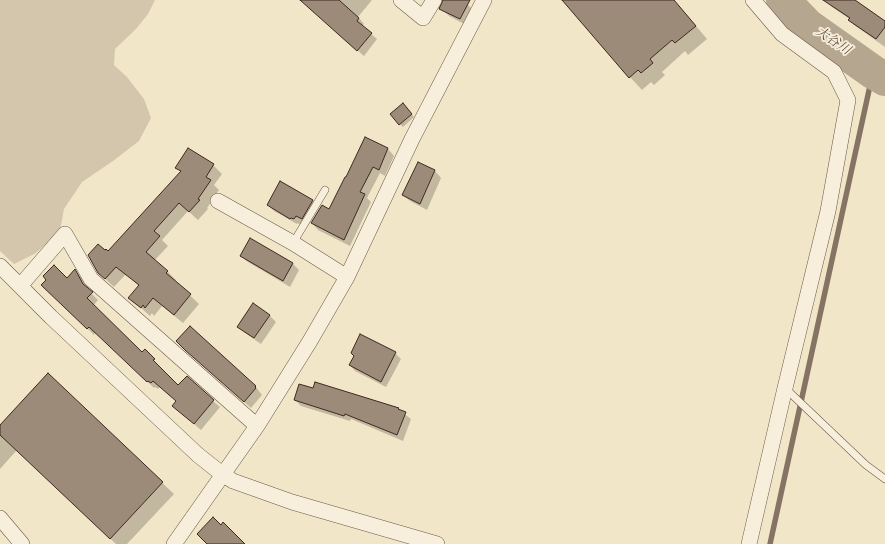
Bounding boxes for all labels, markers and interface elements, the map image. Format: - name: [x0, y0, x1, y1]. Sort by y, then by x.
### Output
- water label: 大谷川: [811, 25, 853, 59]

